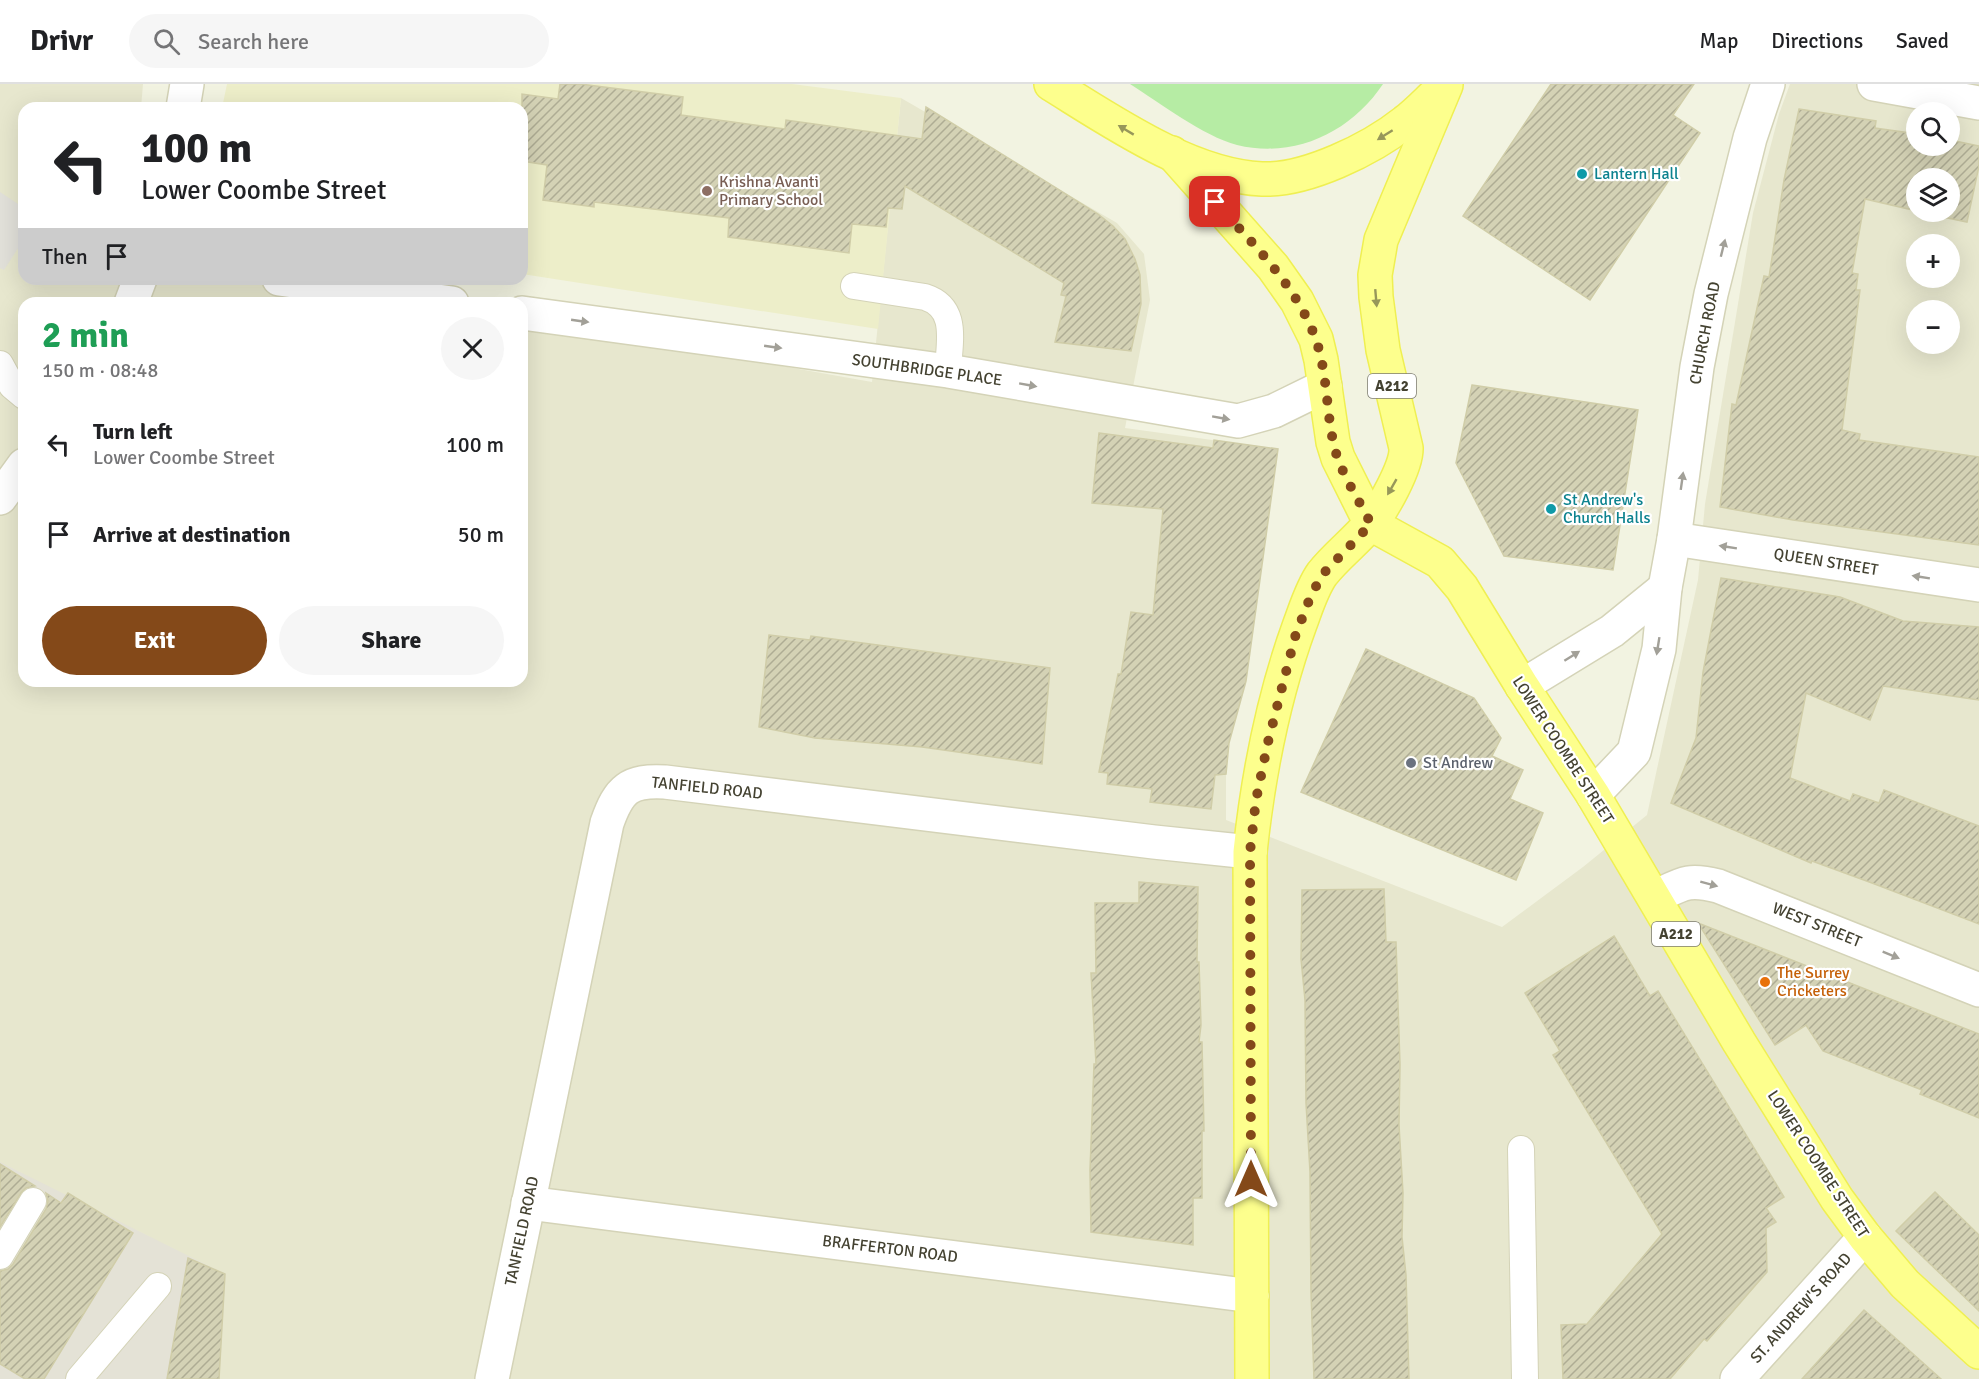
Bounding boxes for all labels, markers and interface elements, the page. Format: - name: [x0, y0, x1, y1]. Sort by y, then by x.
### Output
- search box: [129, 14, 549, 68]
- text: Drivr: [30, 24, 93, 58]
- icon: search: [150, 25, 183, 58]
- text: Search here: [198, 28, 309, 55]
- text: Map: [1700, 28, 1738, 54]
- text: Directions: [1771, 28, 1863, 54]
- text: Saved: [1896, 28, 1949, 54]
- map controls: [1906, 102, 1960, 354]
- button: search: [1906, 102, 1960, 156]
- text: 100 m: [141, 123, 252, 174]
- one-way arrow: [1118, 124, 1134, 135]
- icon: left: [42, 126, 120, 204]
- one-way arrow: [1377, 129, 1393, 140]
- place label: Lantern Hall: [1594, 164, 1679, 184]
- marker: Lantern Hall: [1575, 167, 1589, 181]
- button: layers: [1906, 168, 1960, 222]
- place label: Krishna Avanti Primary School: [719, 172, 823, 210]
- text: Lower Coombe Street: [141, 174, 386, 207]
- pin: [1189, 176, 1240, 227]
- marker: Krishna Avanti Primary School: [700, 184, 714, 198]
- icon: arrive: [1198, 185, 1231, 218]
- button: +: [1906, 234, 1960, 288]
- one-way arrow: [1718, 239, 1728, 257]
- icon: arrive: [100, 240, 133, 273]
- text: Then: [42, 243, 88, 270]
- street label: CHURCH ROAD: [1685, 280, 1725, 386]
- one-way arrow: [1371, 289, 1381, 308]
- button: −: [1906, 300, 1960, 354]
- text: 2 min: [42, 313, 129, 358]
- one-way arrow: [571, 316, 590, 325]
- button: close: [441, 317, 504, 380]
- one-way arrow: [764, 343, 783, 352]
- street label: SOUTHBRIDGE PLACE: [851, 350, 1003, 390]
- text: 150 m · 08:48: [42, 358, 158, 383]
- road number: A212: [1368, 374, 1416, 398]
- one-way arrow: [1019, 381, 1038, 390]
- one-way arrow: [1211, 414, 1230, 423]
- text: Turn left: [93, 418, 173, 445]
- icon: left: [42, 428, 75, 461]
- text: 100 m: [446, 431, 504, 458]
- text: Lower Coombe Street: [93, 445, 275, 470]
- one-way arrow: [1677, 472, 1686, 491]
- one-way arrow: [1388, 478, 1398, 495]
- place label: St Andrew's Church Halls: [1563, 490, 1651, 528]
- marker: St Andrew's Church Halls: [1544, 502, 1558, 516]
- icon: arrive: [42, 518, 75, 551]
- text: Arrive at destination: [93, 521, 290, 548]
- text: 50 m: [458, 521, 504, 548]
- one-way arrow: [1719, 543, 1738, 552]
- street label: QUEEN STREET: [1772, 544, 1880, 580]
- one-way arrow: [1912, 572, 1931, 581]
- button: Exit: [42, 606, 267, 675]
- button: Share: [279, 606, 504, 675]
- one-way arrow: [1654, 636, 1663, 655]
- one-way arrow: [1564, 651, 1580, 662]
- street label: LOWER COOMBE STREET: [1508, 672, 1618, 828]
- place label: St Andrew: [1423, 753, 1493, 773]
- marker: St Andrew: [1404, 756, 1418, 770]
- street label: TANFIELD ROAD: [650, 772, 764, 804]
- one-way arrow: [1700, 879, 1718, 889]
- street label: WEST STREET: [1769, 898, 1865, 952]
- road number: A212: [1652, 922, 1700, 946]
- one-way arrow: [1882, 951, 1900, 960]
- place label: The Surrey Cricketers: [1777, 963, 1850, 1001]
- marker: The Surrey Cricketers: [1758, 975, 1772, 989]
- street label: LOWER COOMBE STREET: [1763, 1086, 1873, 1242]
- position arrow: [1219, 1147, 1283, 1211]
- street label: TANFIELD ROAD: [501, 1174, 543, 1288]
- street label: BRAFFERTON ROAD: [821, 1231, 959, 1267]
- street label: ST. ANDREW'S ROAD: [1746, 1249, 1856, 1367]

